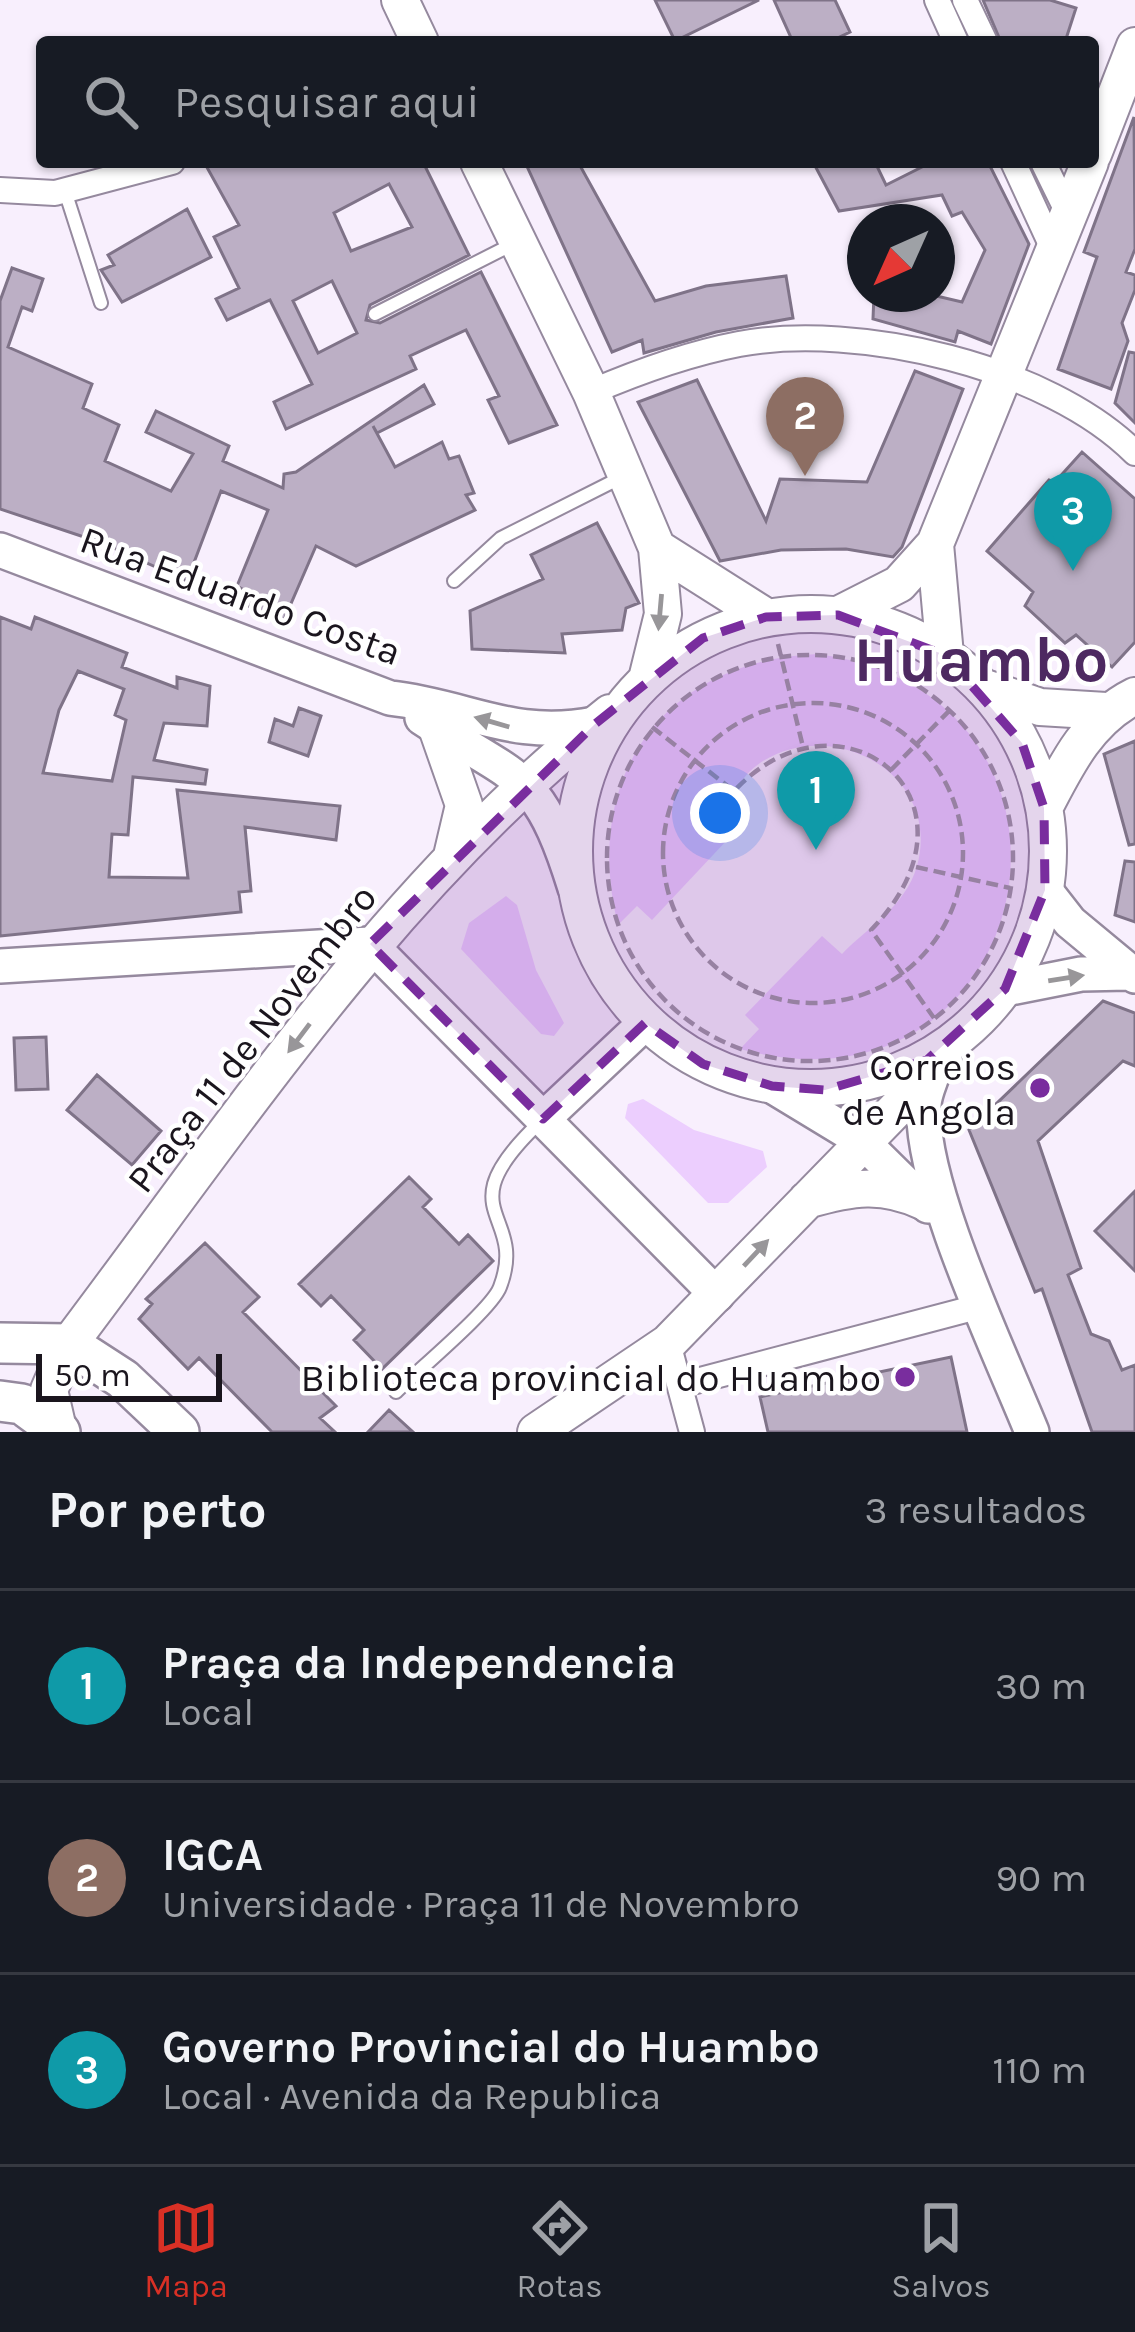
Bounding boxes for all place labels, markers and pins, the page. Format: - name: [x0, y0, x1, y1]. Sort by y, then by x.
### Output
- pin: 2: [766, 377, 844, 476]
- pin: 3: [1034, 472, 1112, 571]
- pin: 1: [777, 751, 855, 850]
- place label: Correios de Angola: [842, 1044, 1016, 1135]
- marker: Correios de Angola: [1027, 1075, 1053, 1101]
- place label: Biblioteca provincial do Huambo: [301, 1355, 881, 1401]
- marker: Biblioteca provincial do Huambo: [892, 1364, 918, 1390]

